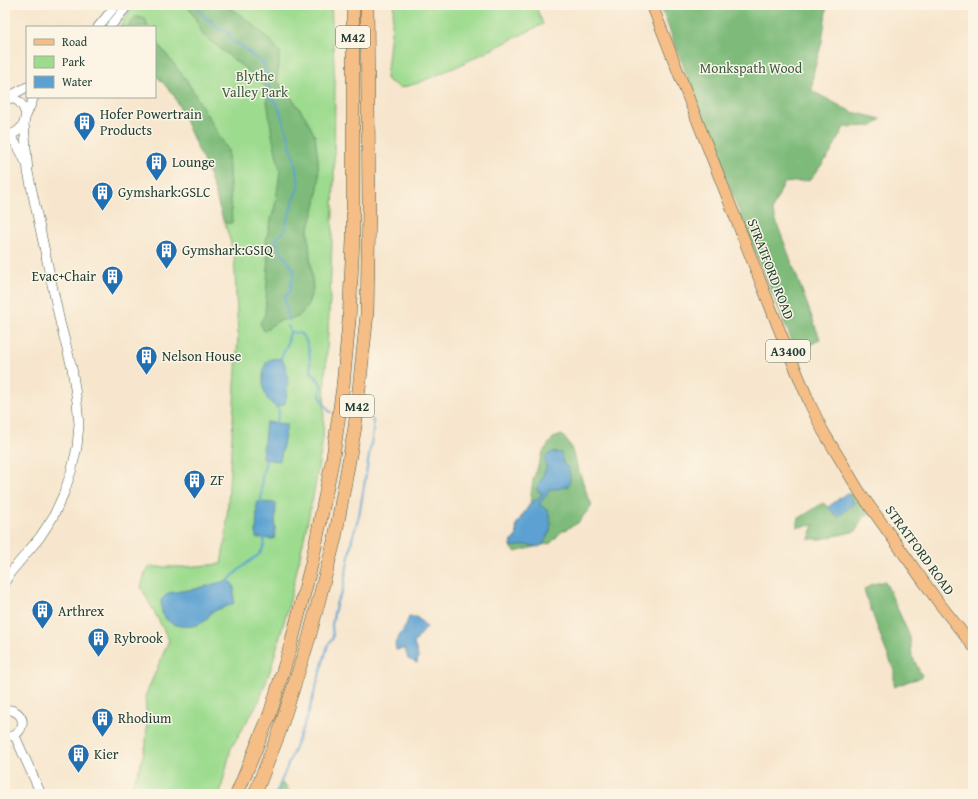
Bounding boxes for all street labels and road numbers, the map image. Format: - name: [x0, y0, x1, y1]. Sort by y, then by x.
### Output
- road number: M42: [336, 26, 370, 48]
- street label: STRATFORD ROAD: [743, 216, 799, 322]
- road number: A3400: [766, 340, 810, 362]
- road number: M42: [340, 395, 374, 417]
- street label: STRATFORD ROAD: [881, 501, 959, 599]

